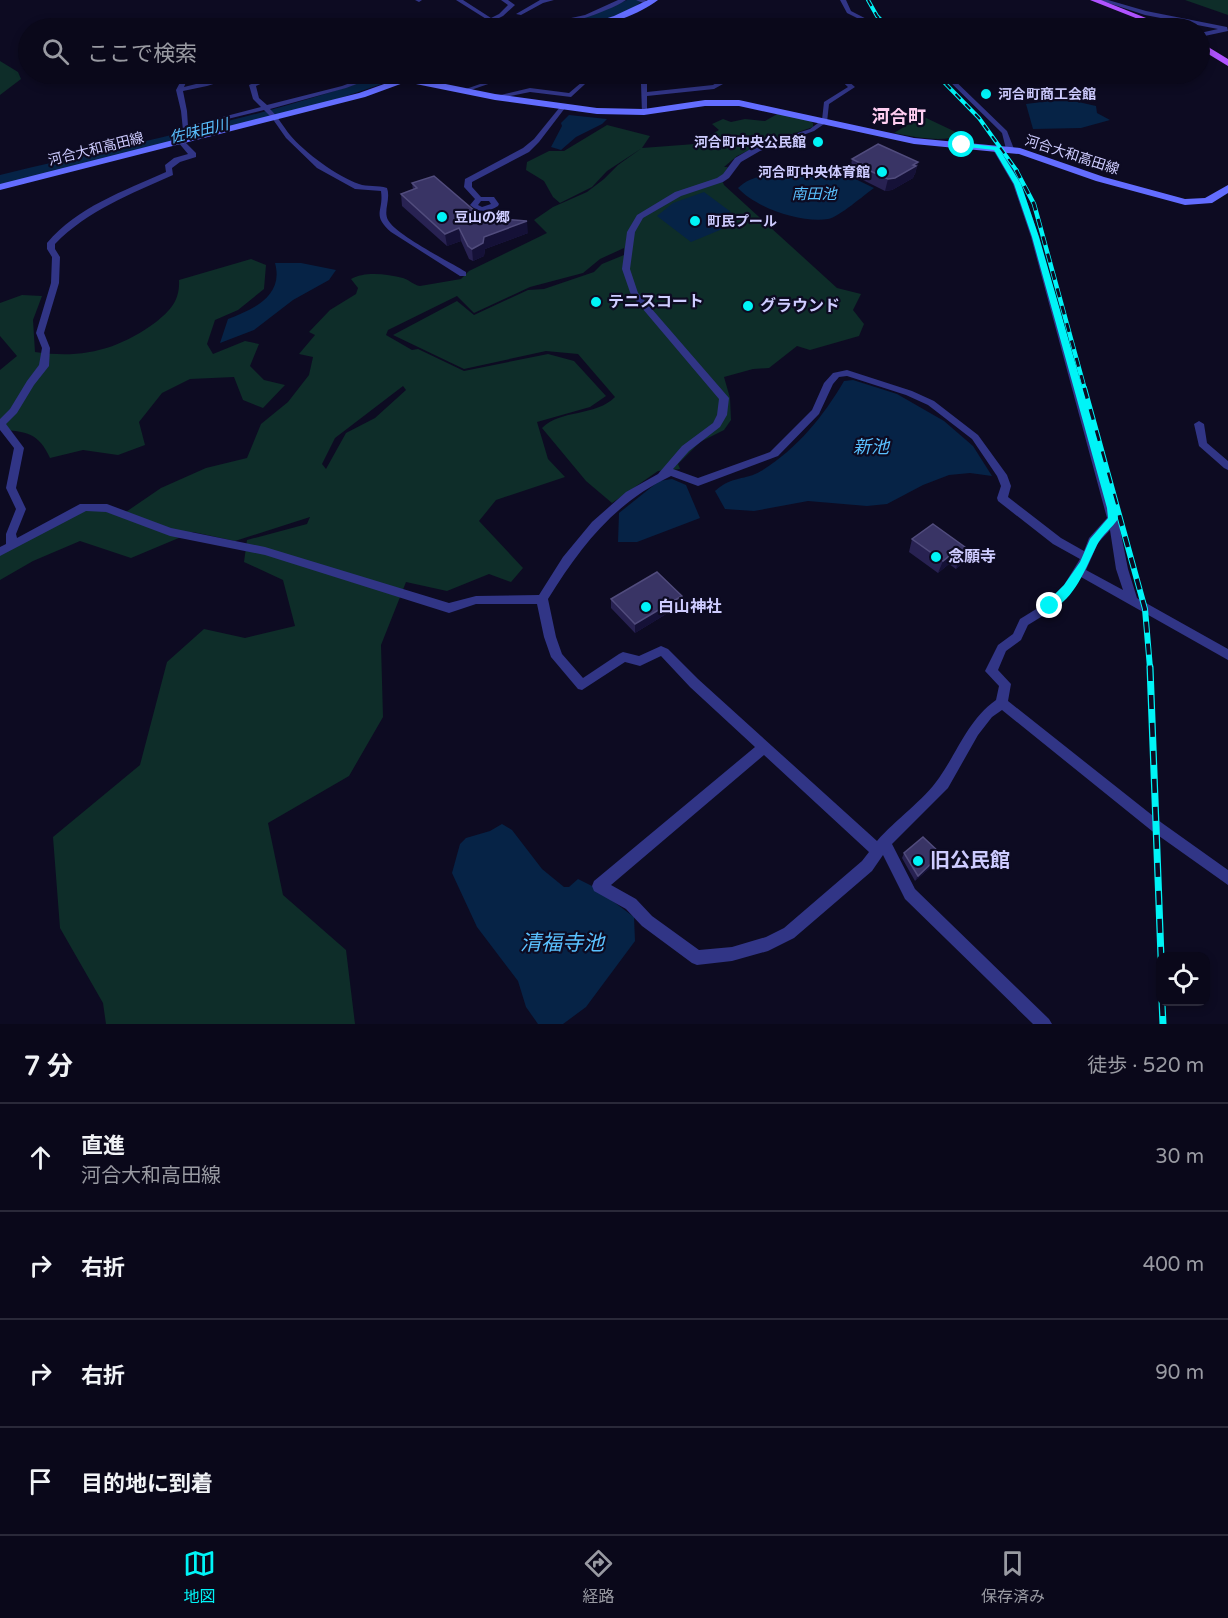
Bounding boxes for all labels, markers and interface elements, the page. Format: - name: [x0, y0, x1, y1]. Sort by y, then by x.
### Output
- search box: [18, 18, 1210, 84]
- icon: search: [39, 35, 72, 68]
- text: ここで検索: [87, 41, 197, 67]
- place label: 河合町商工会館: [998, 86, 1096, 103]
- marker: 河合町商工会館: [979, 87, 993, 101]
- district label: 河合町: [872, 106, 926, 128]
- water label: 佐味田川: [168, 115, 232, 147]
- street label: 河合大和高田線: [46, 129, 146, 169]
- route start: [948, 131, 974, 157]
- street label: 河合大和高田線: [1023, 132, 1121, 178]
- place label: 河合町中央公民館: [694, 134, 806, 151]
- marker: 河合町中央公民館: [811, 135, 825, 149]
- place label: 河合町中央体育館: [758, 164, 870, 181]
- marker: 河合町中央体育館: [875, 165, 889, 179]
- water label: 南田池: [791, 185, 838, 203]
- place label: 豆山の郷: [454, 209, 510, 226]
- marker: 豆山の郷: [435, 210, 449, 224]
- place label: 町民プール: [707, 213, 777, 230]
- marker: 町民プール: [688, 214, 702, 228]
- place label: テニスコート: [608, 292, 704, 312]
- marker: テニスコート: [589, 295, 603, 309]
- place label: グラウンド: [760, 296, 840, 316]
- marker: グラウンド: [741, 299, 755, 313]
- water label: 新池: [853, 436, 891, 458]
- place label: 念願寺: [948, 547, 996, 567]
- marker: 念願寺: [929, 550, 943, 564]
- route end: [1036, 592, 1062, 618]
- place label: 白山神社: [658, 597, 722, 617]
- marker: 白山神社: [639, 600, 653, 614]
- place label: 旧公民館: [930, 849, 1010, 873]
- marker: 旧公民館: [911, 854, 925, 868]
- water label: 清福寺池: [520, 931, 606, 956]
- map controls: [1156, 952, 1210, 1006]
- button: locate: [1156, 952, 1210, 1006]
- text: 7 分: [24, 1051, 73, 1082]
- text: 徒歩 · 520 m: [1087, 1054, 1204, 1078]
- text: 直進: [81, 1133, 125, 1159]
- icon: ahead: [24, 1141, 57, 1174]
- text: 30 m: [1155, 1145, 1204, 1169]
- text: 河合大和高田線: [81, 1164, 221, 1188]
- icon: right: [24, 1249, 57, 1282]
- text: 400 m: [1143, 1253, 1204, 1277]
- text: 右折: [81, 1255, 125, 1281]
- icon: right: [24, 1357, 57, 1390]
- text: 90 m: [1155, 1361, 1204, 1385]
- text: 右折: [81, 1363, 125, 1389]
- icon: arrive: [24, 1465, 57, 1498]
- text: 目的地に到着: [81, 1471, 213, 1497]
- tab: 地図: [183, 1547, 216, 1607]
- tab: 経路: [582, 1547, 615, 1607]
- tab: 保存済み: [981, 1547, 1045, 1607]

